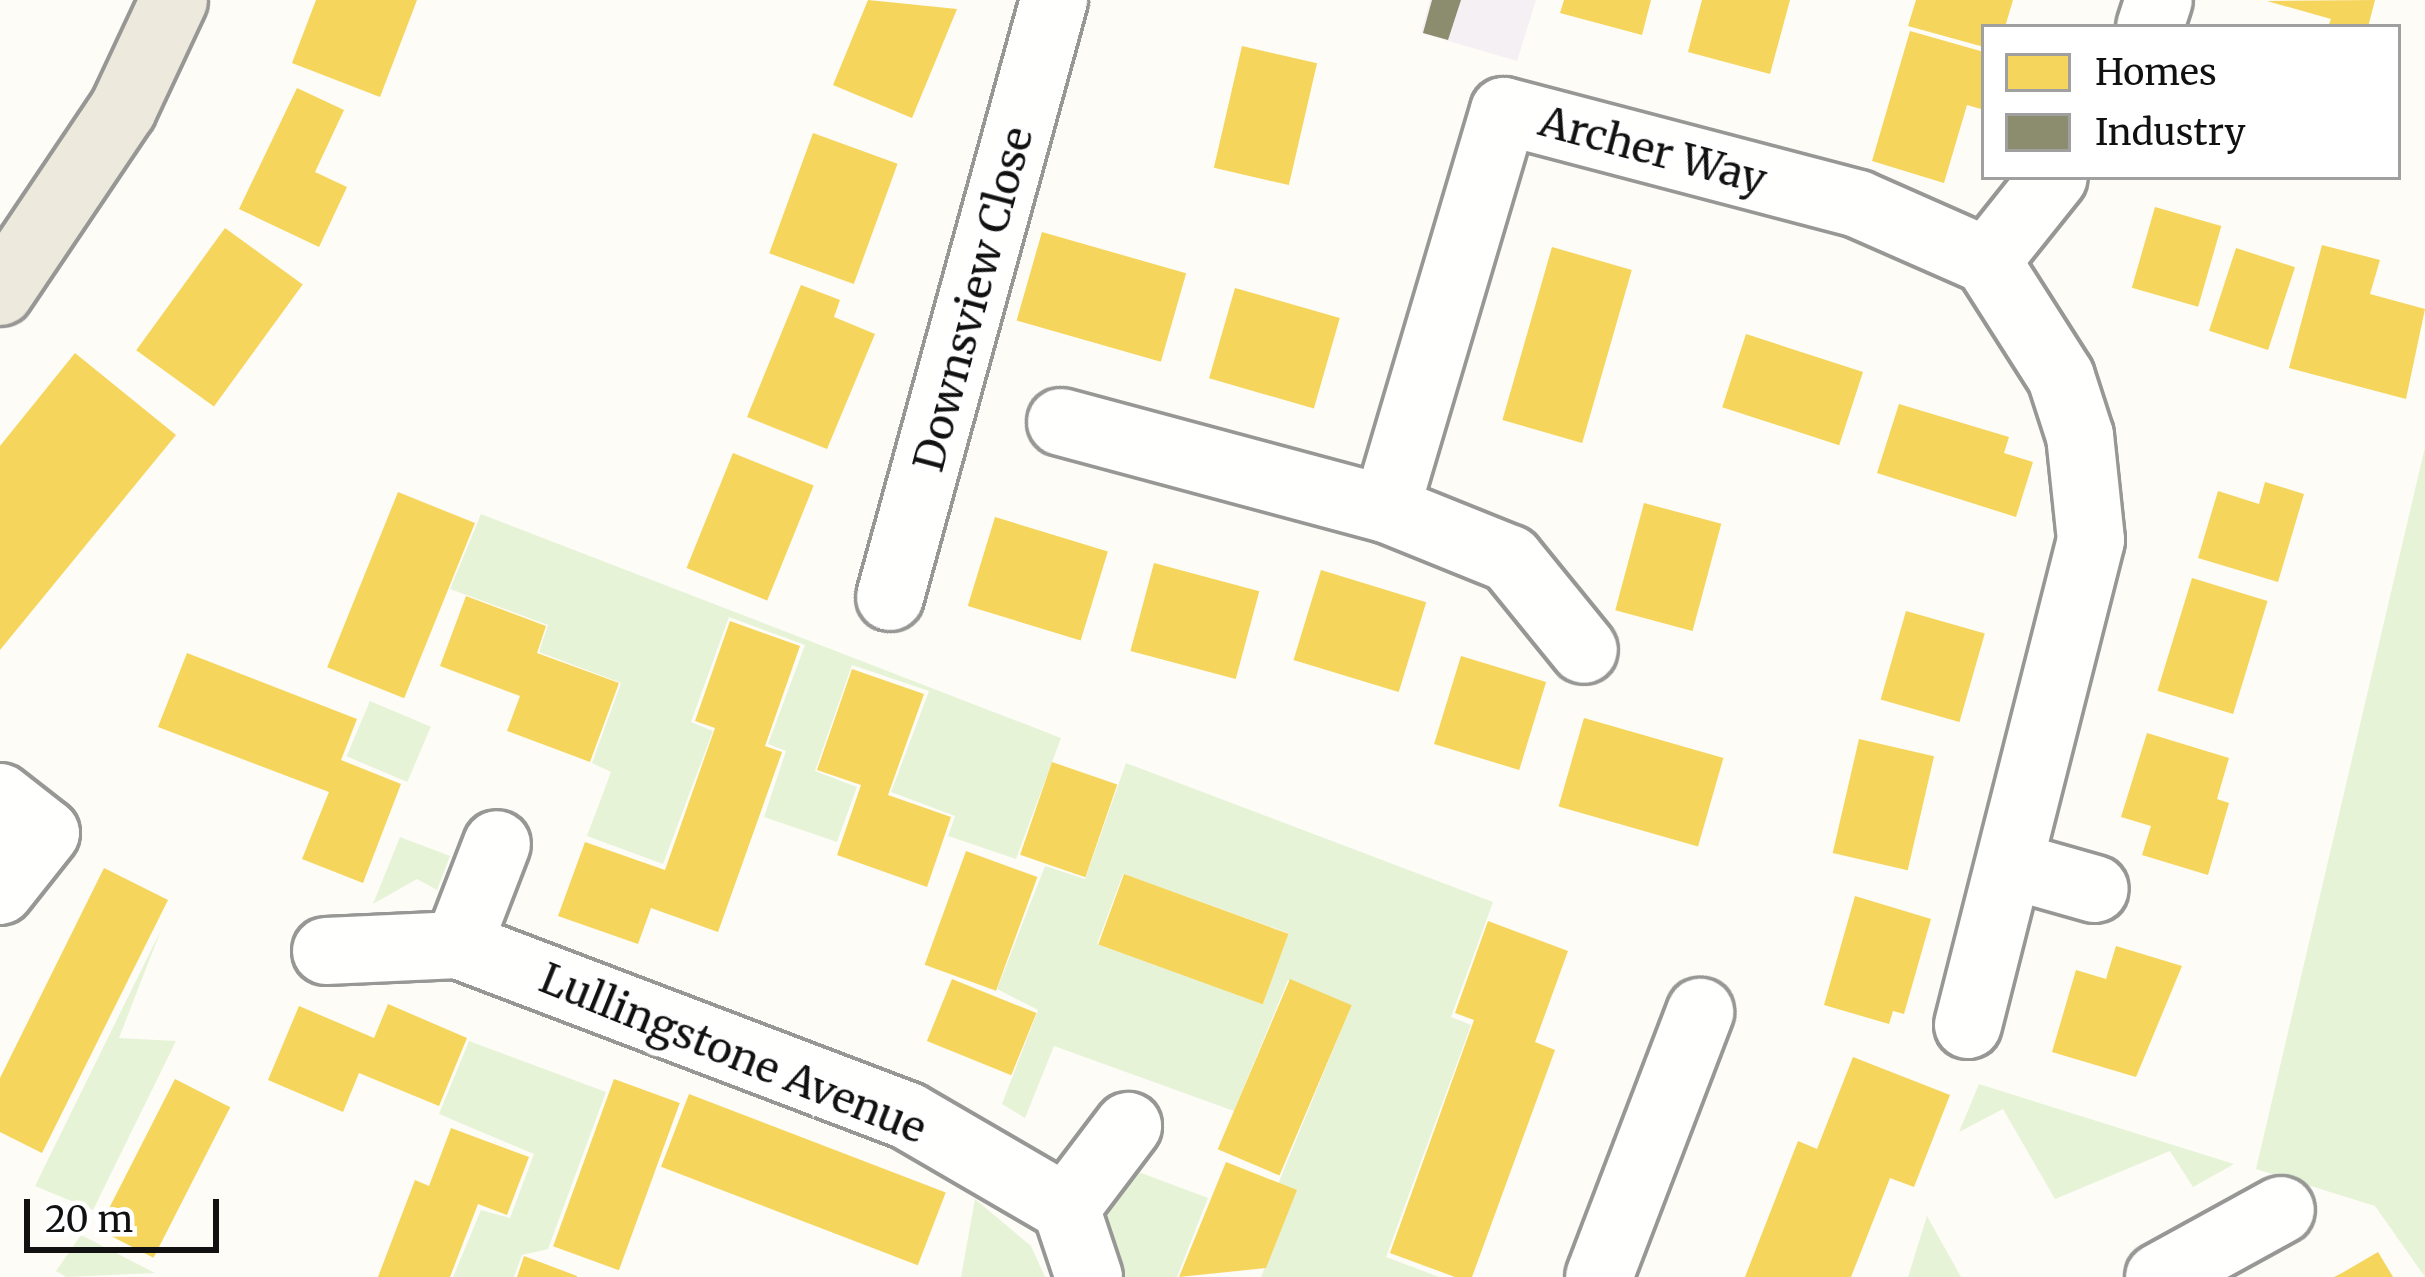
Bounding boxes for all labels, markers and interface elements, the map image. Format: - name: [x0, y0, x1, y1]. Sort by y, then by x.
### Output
- legend: [1981, 24, 2401, 180]
- text: Homes: [2095, 50, 2217, 95]
- street label: Archer Way: [1534, 96, 1772, 204]
- text: Industry: [2095, 110, 2245, 155]
- street label: Downsview Close: [903, 122, 1043, 476]
- street label: Lullingstone Avenue: [533, 953, 933, 1153]
- scale bar: [30, 1175, 225, 1249]
- text: 20 m: [45, 1197, 133, 1242]

